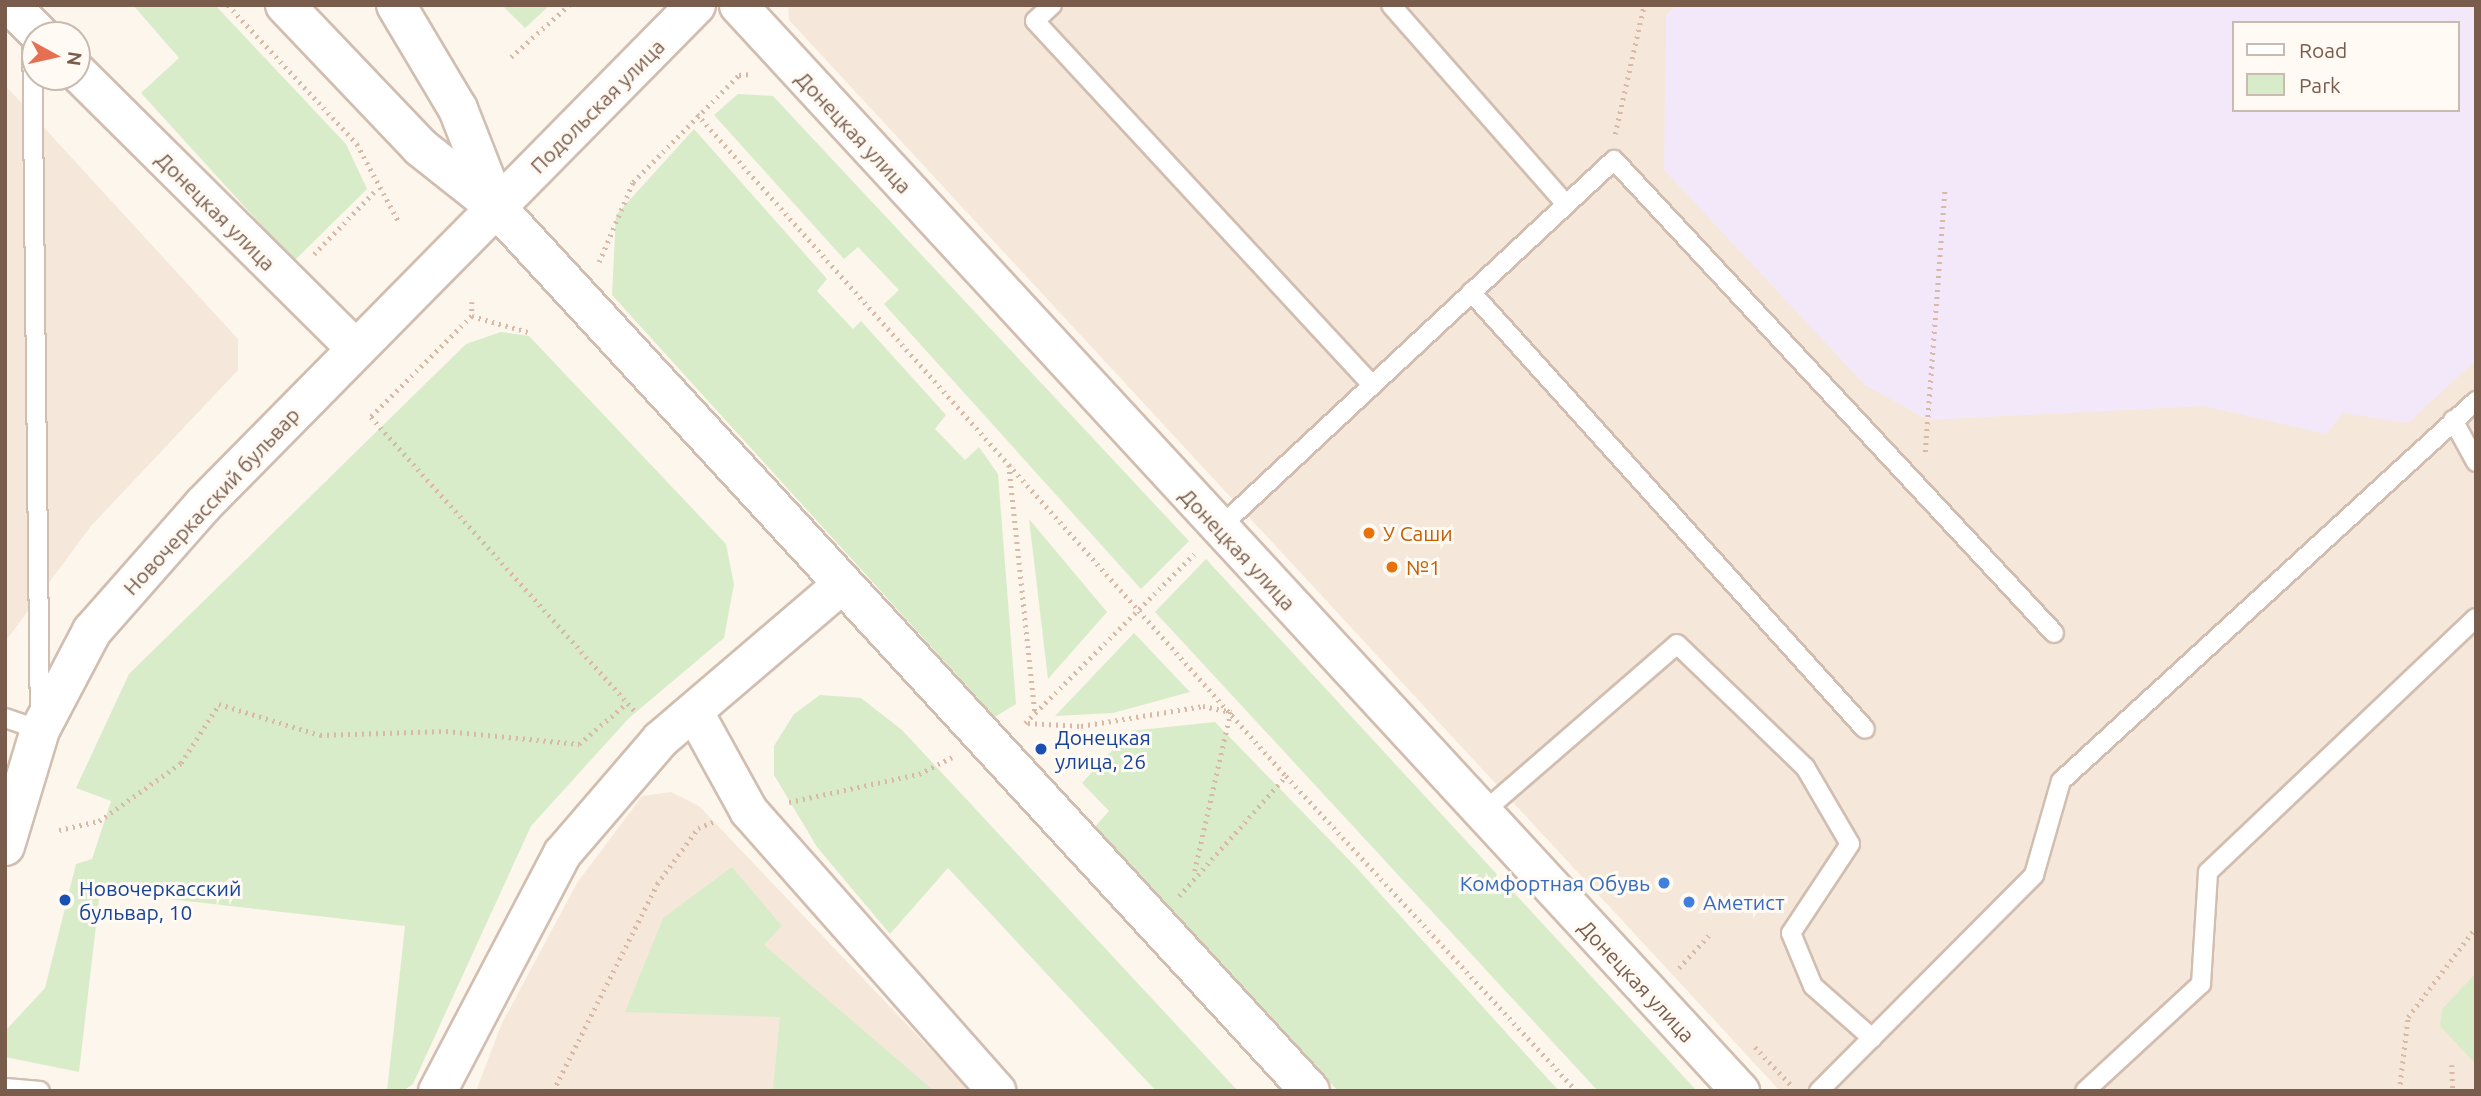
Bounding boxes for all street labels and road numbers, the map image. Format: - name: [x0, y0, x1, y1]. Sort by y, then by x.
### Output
- street label: Подольская улица: [525, 34, 669, 178]
- street label: Донецкая улица: [791, 66, 917, 198]
- street label: Донецкая улица: [151, 146, 281, 276]
- street label: Новочеркасский бульвар: [118, 402, 304, 600]
- street label: Донецкая улица: [1175, 483, 1301, 615]
- street label: Донецкая улица: [1574, 915, 1700, 1047]

